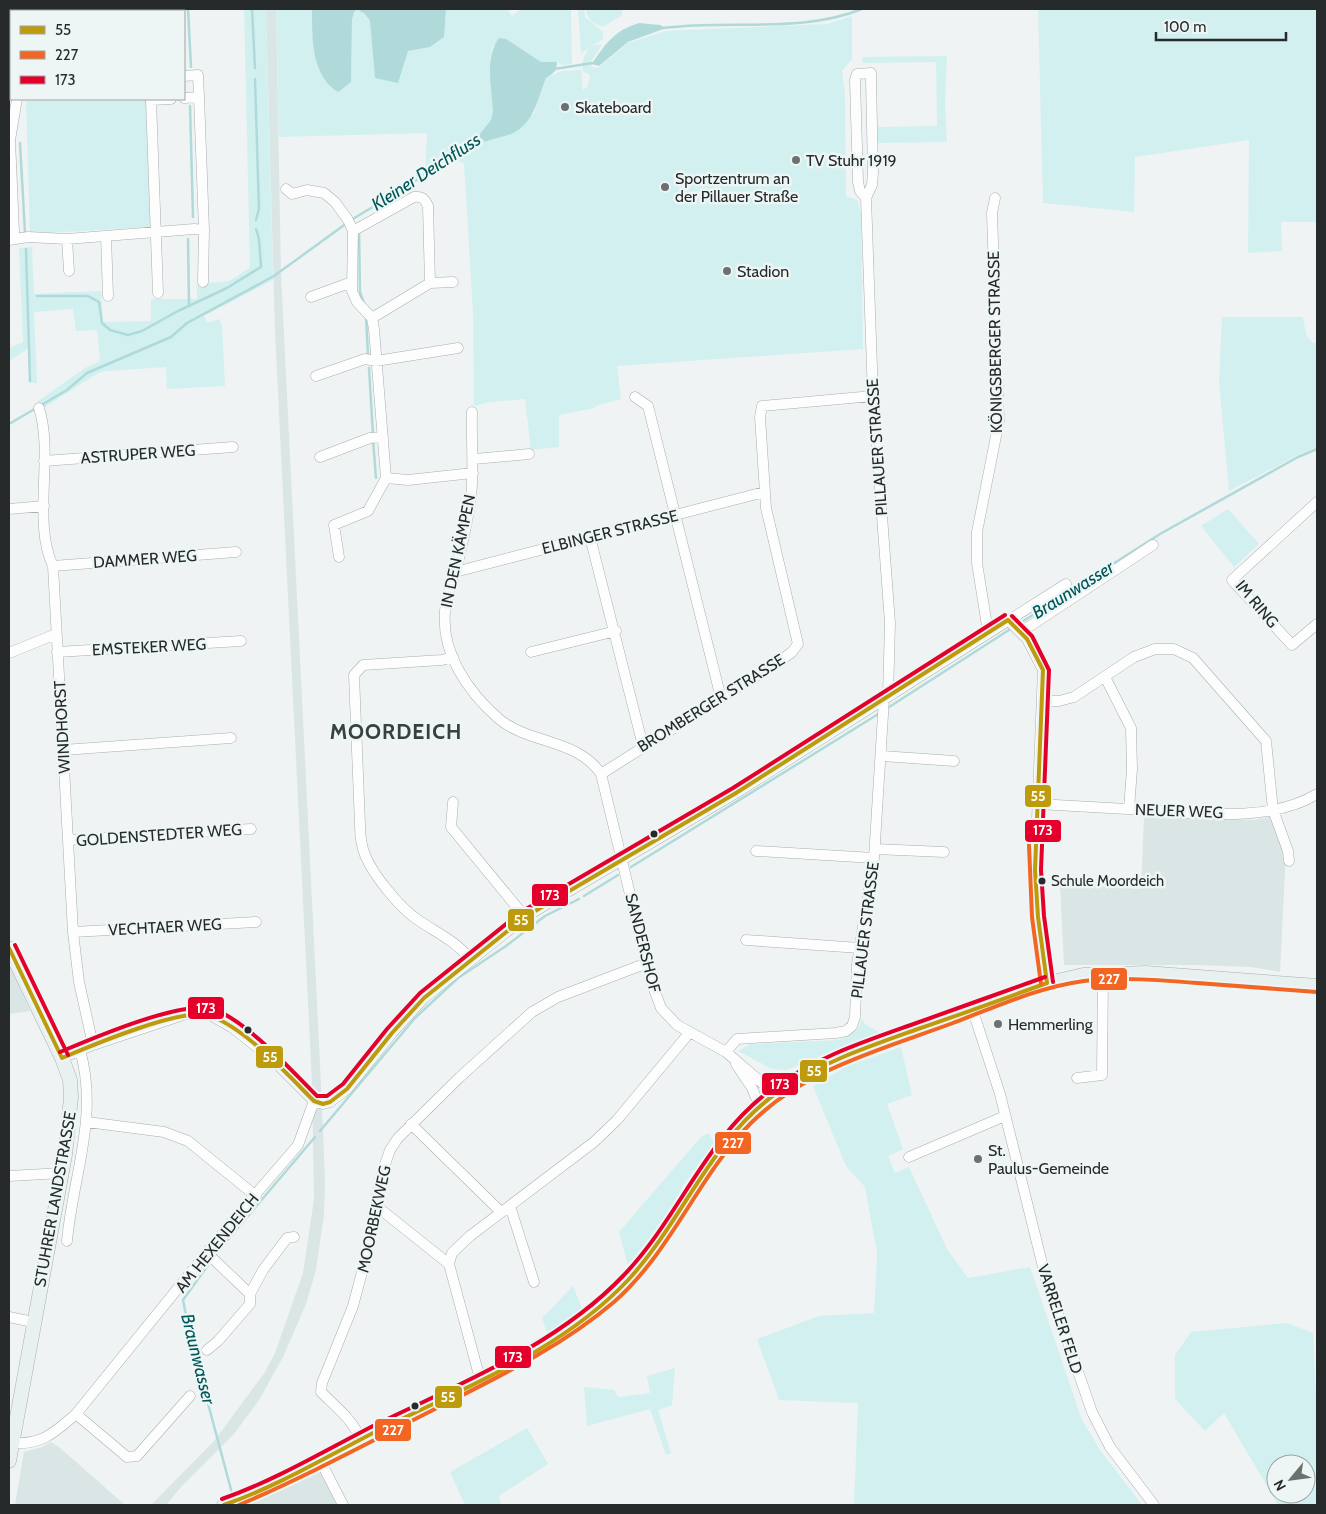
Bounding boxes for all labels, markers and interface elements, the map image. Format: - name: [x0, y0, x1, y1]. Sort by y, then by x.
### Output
- legend: [10, 10, 185, 100]
- scale bar: [1156, 10, 1286, 42]
- text: 100 m: [1164, 18, 1206, 36]
- text: 55: [55, 21, 71, 39]
- text: 227: [55, 46, 79, 64]
- text: 173: [55, 71, 76, 89]
- place label: Skateboard: [575, 98, 651, 117]
- marker: Skateboard: [559, 101, 571, 113]
- water label: Kleiner Deichfluss: [367, 128, 485, 216]
- place label: TV Stuhr 1919: [806, 151, 897, 170]
- marker: TV Stuhr 1919: [790, 154, 802, 166]
- place label: Sportzentrum an der Pillauer Straße: [675, 169, 798, 206]
- marker: Sportzentrum an der Pillauer Straße: [659, 181, 671, 193]
- street label: KÖNIGSBERGER STRASSE: [984, 251, 1006, 433]
- place label: Stadion: [737, 262, 789, 281]
- marker: Stadion: [721, 265, 733, 277]
- street label: PILLAUER STRASSE: [863, 378, 891, 516]
- street label: ASTRUPER WEG: [80, 441, 196, 467]
- street label: IN DEN KÄMPEN: [437, 493, 479, 609]
- street label: ELBINGER STRASSE: [540, 506, 680, 558]
- street label: DAMMER WEG: [93, 546, 197, 572]
- water label: Braunwasser: [1028, 555, 1119, 624]
- street label: IM RING: [1232, 576, 1282, 632]
- street label: EMSTEKER WEG: [91, 635, 207, 659]
- street label: BROMBERGER STRASSE: [634, 650, 788, 756]
- street label: WINDHORST: [50, 679, 74, 774]
- district label: MOORDEICH: [330, 719, 462, 744]
- line badge: 55: [1024, 784, 1052, 808]
- text: 55: [1030, 787, 1046, 805]
- street label: NEUER WEG: [1134, 800, 1224, 822]
- line badge: 173: [1024, 819, 1062, 843]
- street label: GOLDENSTEDTER WEG: [76, 820, 242, 850]
- text: 173: [1033, 821, 1053, 839]
- unlabelled marker: [649, 829, 659, 839]
- street label: PILLAUER STRASSE: [847, 860, 883, 999]
- place label: Schule Moordeich: [1051, 872, 1164, 890]
- marker: Schule Moordeich: [1037, 876, 1047, 886]
- line badge: 173: [531, 883, 569, 907]
- text: 173: [540, 886, 560, 904]
- street label: SANDERSHOF: [621, 891, 665, 995]
- line badge: 55: [507, 908, 535, 932]
- text: 55: [513, 911, 529, 929]
- street label: VECHTAER WEG: [108, 915, 222, 939]
- line badge: 227: [1090, 967, 1128, 991]
- text: 227: [1098, 970, 1121, 988]
- line badge: 173: [187, 996, 225, 1020]
- text: 173: [196, 999, 216, 1017]
- place label: Hemmerling: [1008, 1015, 1094, 1034]
- marker: Hemmerling: [992, 1018, 1004, 1030]
- unlabelled marker: [243, 1025, 253, 1035]
- line badge: 55: [255, 1045, 284, 1069]
- text: 55: [262, 1048, 278, 1066]
- line badge: 55: [799, 1059, 828, 1083]
- text: 55: [806, 1062, 822, 1080]
- line badge: 173: [761, 1072, 799, 1096]
- text: 173: [770, 1075, 790, 1093]
- street label: STUHRER LANDSTRASSE: [30, 1109, 80, 1288]
- line badge: 227: [714, 1131, 752, 1155]
- text: 227: [722, 1134, 745, 1152]
- place label: St. Paulus-Gemeinde: [988, 1141, 1109, 1178]
- marker: St. Paulus-Gemeinde: [972, 1153, 984, 1165]
- street label: MOORBEKWEG: [353, 1164, 395, 1274]
- street label: AM HEXENDEICH: [171, 1190, 263, 1296]
- street label: VARRELER FELD: [1033, 1262, 1087, 1376]
- water label: Braunwasser: [176, 1311, 220, 1408]
- line badge: 173: [494, 1345, 532, 1369]
- text: 173: [503, 1348, 523, 1366]
- line badge: 55: [434, 1385, 463, 1409]
- text: 55: [440, 1388, 456, 1406]
- unlabelled marker: [410, 1401, 420, 1411]
- line badge: 227: [374, 1418, 412, 1442]
- text: 227: [382, 1421, 405, 1439]
- north arrow: [1266, 1454, 1316, 1504]
- text: N: [1269, 1477, 1290, 1494]

